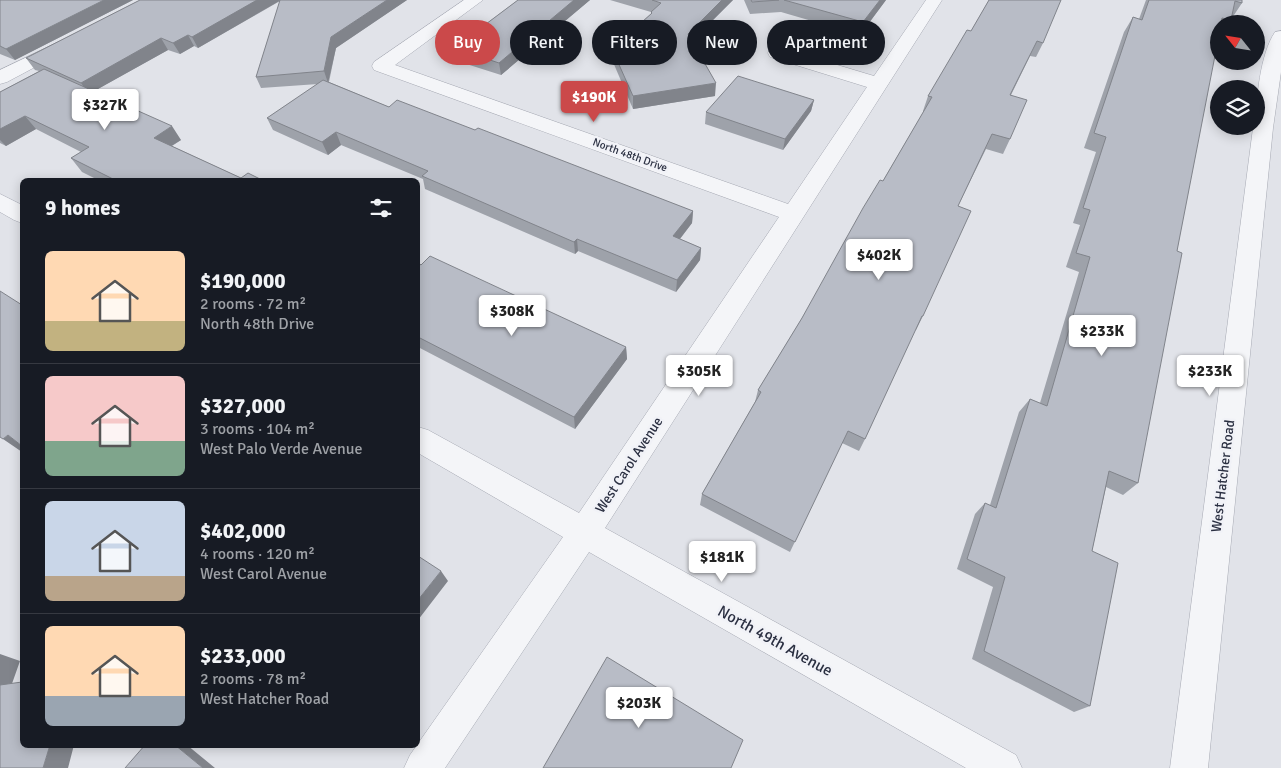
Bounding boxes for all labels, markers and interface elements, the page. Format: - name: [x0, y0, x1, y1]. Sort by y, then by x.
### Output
- north arrow: [1210, 15, 1265, 70]
- map controls: [1210, 15, 1265, 135]
- chip: Buy: [435, 20, 500, 65]
- chip: Rent: [510, 20, 582, 65]
- chip: Filters: [592, 20, 677, 65]
- chip: New: [687, 20, 757, 65]
- chip: Apartment: [767, 20, 885, 65]
- pin: $190K: [559, 80, 629, 123]
- button: layers: [1210, 80, 1265, 135]
- text: $190K: [572, 87, 616, 107]
- pin: $327K: [70, 88, 140, 131]
- text: $327K: [83, 95, 127, 115]
- street label: North 48th Drive: [591, 135, 669, 175]
- icon: filters: [367, 194, 395, 222]
- text: 9 homes: [45, 195, 120, 221]
- pin: $402K: [844, 238, 914, 281]
- text: $402K: [857, 245, 901, 265]
- text: $190,000: [200, 268, 286, 294]
- icon: home: [85, 271, 145, 331]
- text: 2 rooms · 72 m²: [200, 294, 306, 314]
- pin: $308K: [477, 294, 547, 337]
- text: $308K: [490, 301, 534, 321]
- text: North 48th Drive: [200, 314, 314, 334]
- pin: $233K: [1067, 314, 1137, 357]
- text: $233K: [1080, 321, 1124, 341]
- pin: $305K: [664, 354, 734, 397]
- pin: $233K: [1175, 354, 1245, 397]
- text: $305K: [677, 361, 721, 381]
- text: $233K: [1188, 361, 1232, 381]
- text: $327,000: [200, 393, 286, 419]
- icon: home: [85, 396, 145, 456]
- street label: West Carol Avenue: [592, 414, 666, 516]
- text: 3 rooms · 104 m²: [200, 419, 315, 439]
- street label: West Hatcher Road: [1208, 419, 1238, 533]
- text: West Palo Verde Avenue: [200, 439, 363, 459]
- text: $402,000: [200, 518, 286, 544]
- icon: home: [85, 521, 145, 581]
- pin: $181K: [687, 540, 757, 583]
- text: 4 rooms · 120 m²: [200, 544, 315, 564]
- text: $181K: [700, 547, 744, 567]
- text: West Carol Avenue: [200, 564, 327, 584]
- street label: North 49th Avenue: [714, 601, 836, 681]
- text: $233,000: [200, 643, 286, 669]
- icon: home: [85, 646, 145, 706]
- text: 2 rooms · 78 m²: [200, 669, 306, 689]
- pin: $203K: [604, 686, 674, 729]
- text: West Hatcher Road: [200, 689, 329, 709]
- text: $203K: [617, 693, 661, 713]

